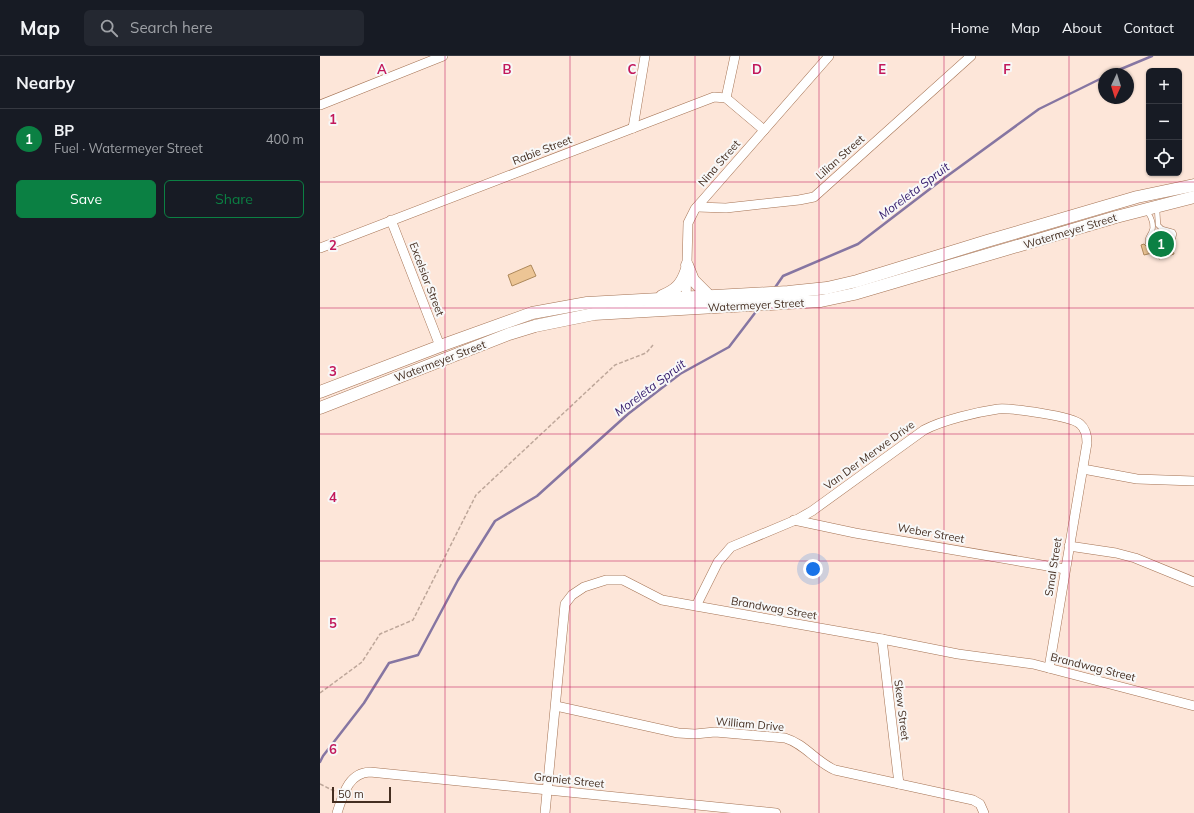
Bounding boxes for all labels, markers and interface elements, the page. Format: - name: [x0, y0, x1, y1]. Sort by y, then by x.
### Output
- search box: [84, 10, 364, 46]
- text: Map: [20, 16, 60, 40]
- icon: search: [98, 17, 120, 39]
- text: Search here: [130, 18, 213, 37]
- text: Home: [950, 19, 989, 37]
- text: Map: [1011, 19, 1040, 37]
- text: About: [1062, 19, 1102, 37]
- text: Contact: [1124, 19, 1174, 37]
- text: A: [377, 61, 387, 77]
- text: B: [503, 61, 512, 77]
- text: C: [628, 61, 637, 77]
- text: D: [752, 61, 762, 77]
- text: E: [878, 61, 886, 77]
- text: F: [1003, 61, 1011, 77]
- north arrow: [1098, 68, 1134, 104]
- map controls: [1146, 68, 1182, 176]
- button: +: [1146, 68, 1182, 104]
- text: Nearby: [16, 72, 75, 93]
- button: −: [1146, 104, 1182, 140]
- text: 1: [329, 111, 337, 127]
- text: BP: [54, 121, 74, 140]
- text: 1: [25, 131, 33, 147]
- text: 400 m: [266, 131, 304, 147]
- street label: Rabie Street: [510, 132, 574, 168]
- street label: Lilian Street: [813, 132, 867, 182]
- street label: Nina Street: [695, 137, 743, 189]
- text: Fuel · Watermeyer Street: [54, 140, 203, 156]
- button: locate: [1146, 140, 1182, 176]
- water label: Moreleta Spruit: [875, 159, 953, 222]
- button: Save: [16, 180, 156, 218]
- button: Share: [164, 180, 304, 218]
- street label: Watermeyer Street: [1022, 210, 1118, 252]
- pin: 1: [1148, 229, 1174, 259]
- text: 2: [329, 237, 337, 253]
- street label: Excelsior Street: [407, 240, 448, 318]
- street label: Watermeyer Street: [707, 295, 805, 315]
- street label: Watermeyer Street: [392, 337, 488, 385]
- water label: Moreleta Spruit: [611, 356, 689, 419]
- text: 3: [329, 363, 337, 379]
- street label: Van Der Merwe Drive: [821, 417, 917, 493]
- text: 4: [329, 489, 337, 505]
- street label: Weber Street: [897, 520, 966, 546]
- street label: Smal Street: [1041, 537, 1065, 597]
- your location: [803, 559, 823, 579]
- street label: Brandwag Street: [730, 594, 818, 622]
- text: 5: [329, 615, 337, 631]
- street label: Brandwag Street: [1049, 650, 1137, 684]
- street label: Skew Street: [891, 679, 913, 741]
- street label: William Drive: [715, 714, 785, 734]
- text: 6: [329, 741, 337, 757]
- street label: Graniet Street: [533, 769, 605, 791]
- scale bar: [332, 785, 391, 804]
- text: 50 m: [338, 787, 364, 801]

